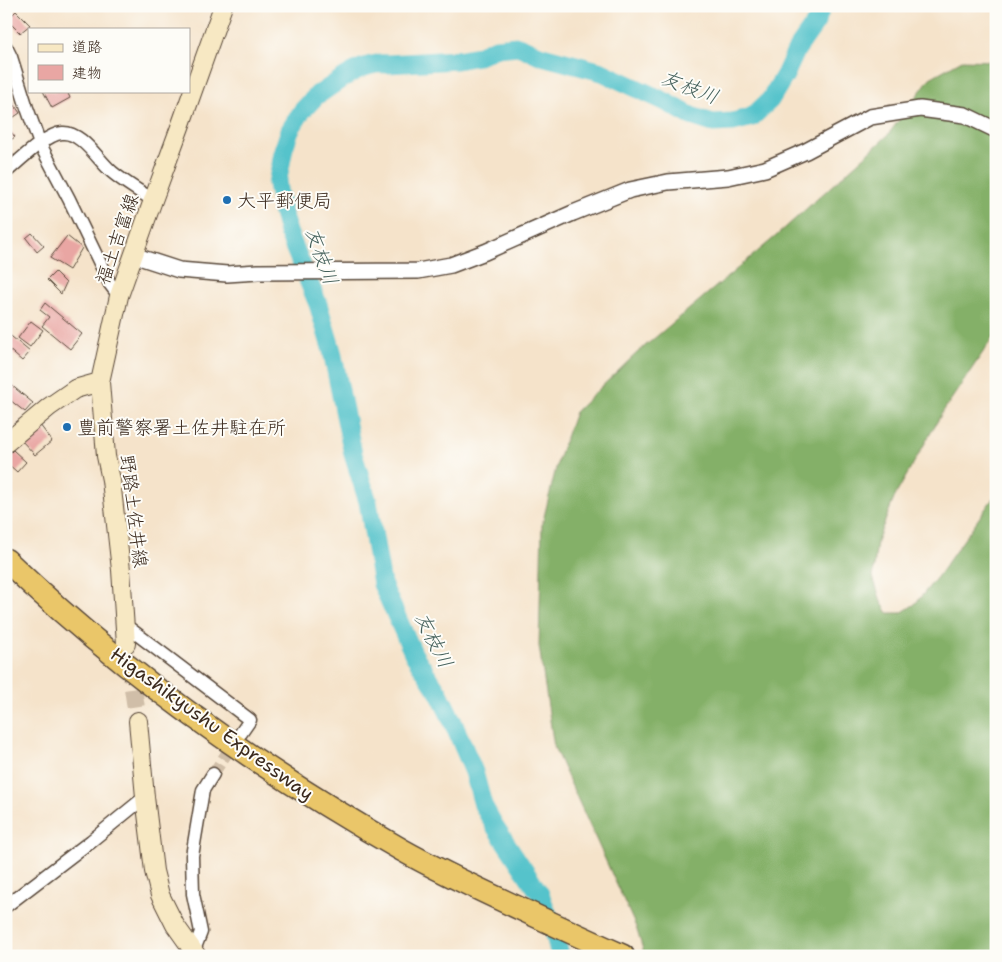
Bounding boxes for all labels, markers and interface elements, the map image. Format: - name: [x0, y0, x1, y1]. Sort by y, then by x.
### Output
- legend: [28, 28, 190, 92]
- text: 道路: [72, 37, 102, 57]
- text: 建物: [72, 63, 102, 83]
- water label: 友枝川: [657, 64, 723, 110]
- place label: 大平郵便局: [237, 188, 332, 213]
- street label: 福土吉富線: [90, 190, 144, 288]
- marker: 大平郵便局: [221, 194, 233, 206]
- water label: 友枝川: [300, 223, 344, 289]
- place label: 豊前警察署土佐井駐在所: [77, 415, 286, 440]
- marker: 豊前警察署土佐井駐在所: [61, 421, 73, 433]
- street label: 野路土佐井線: [115, 453, 153, 569]
- water label: 友枝川: [409, 607, 459, 673]
- street label: Higashikyushu Expressway: [105, 642, 319, 806]

